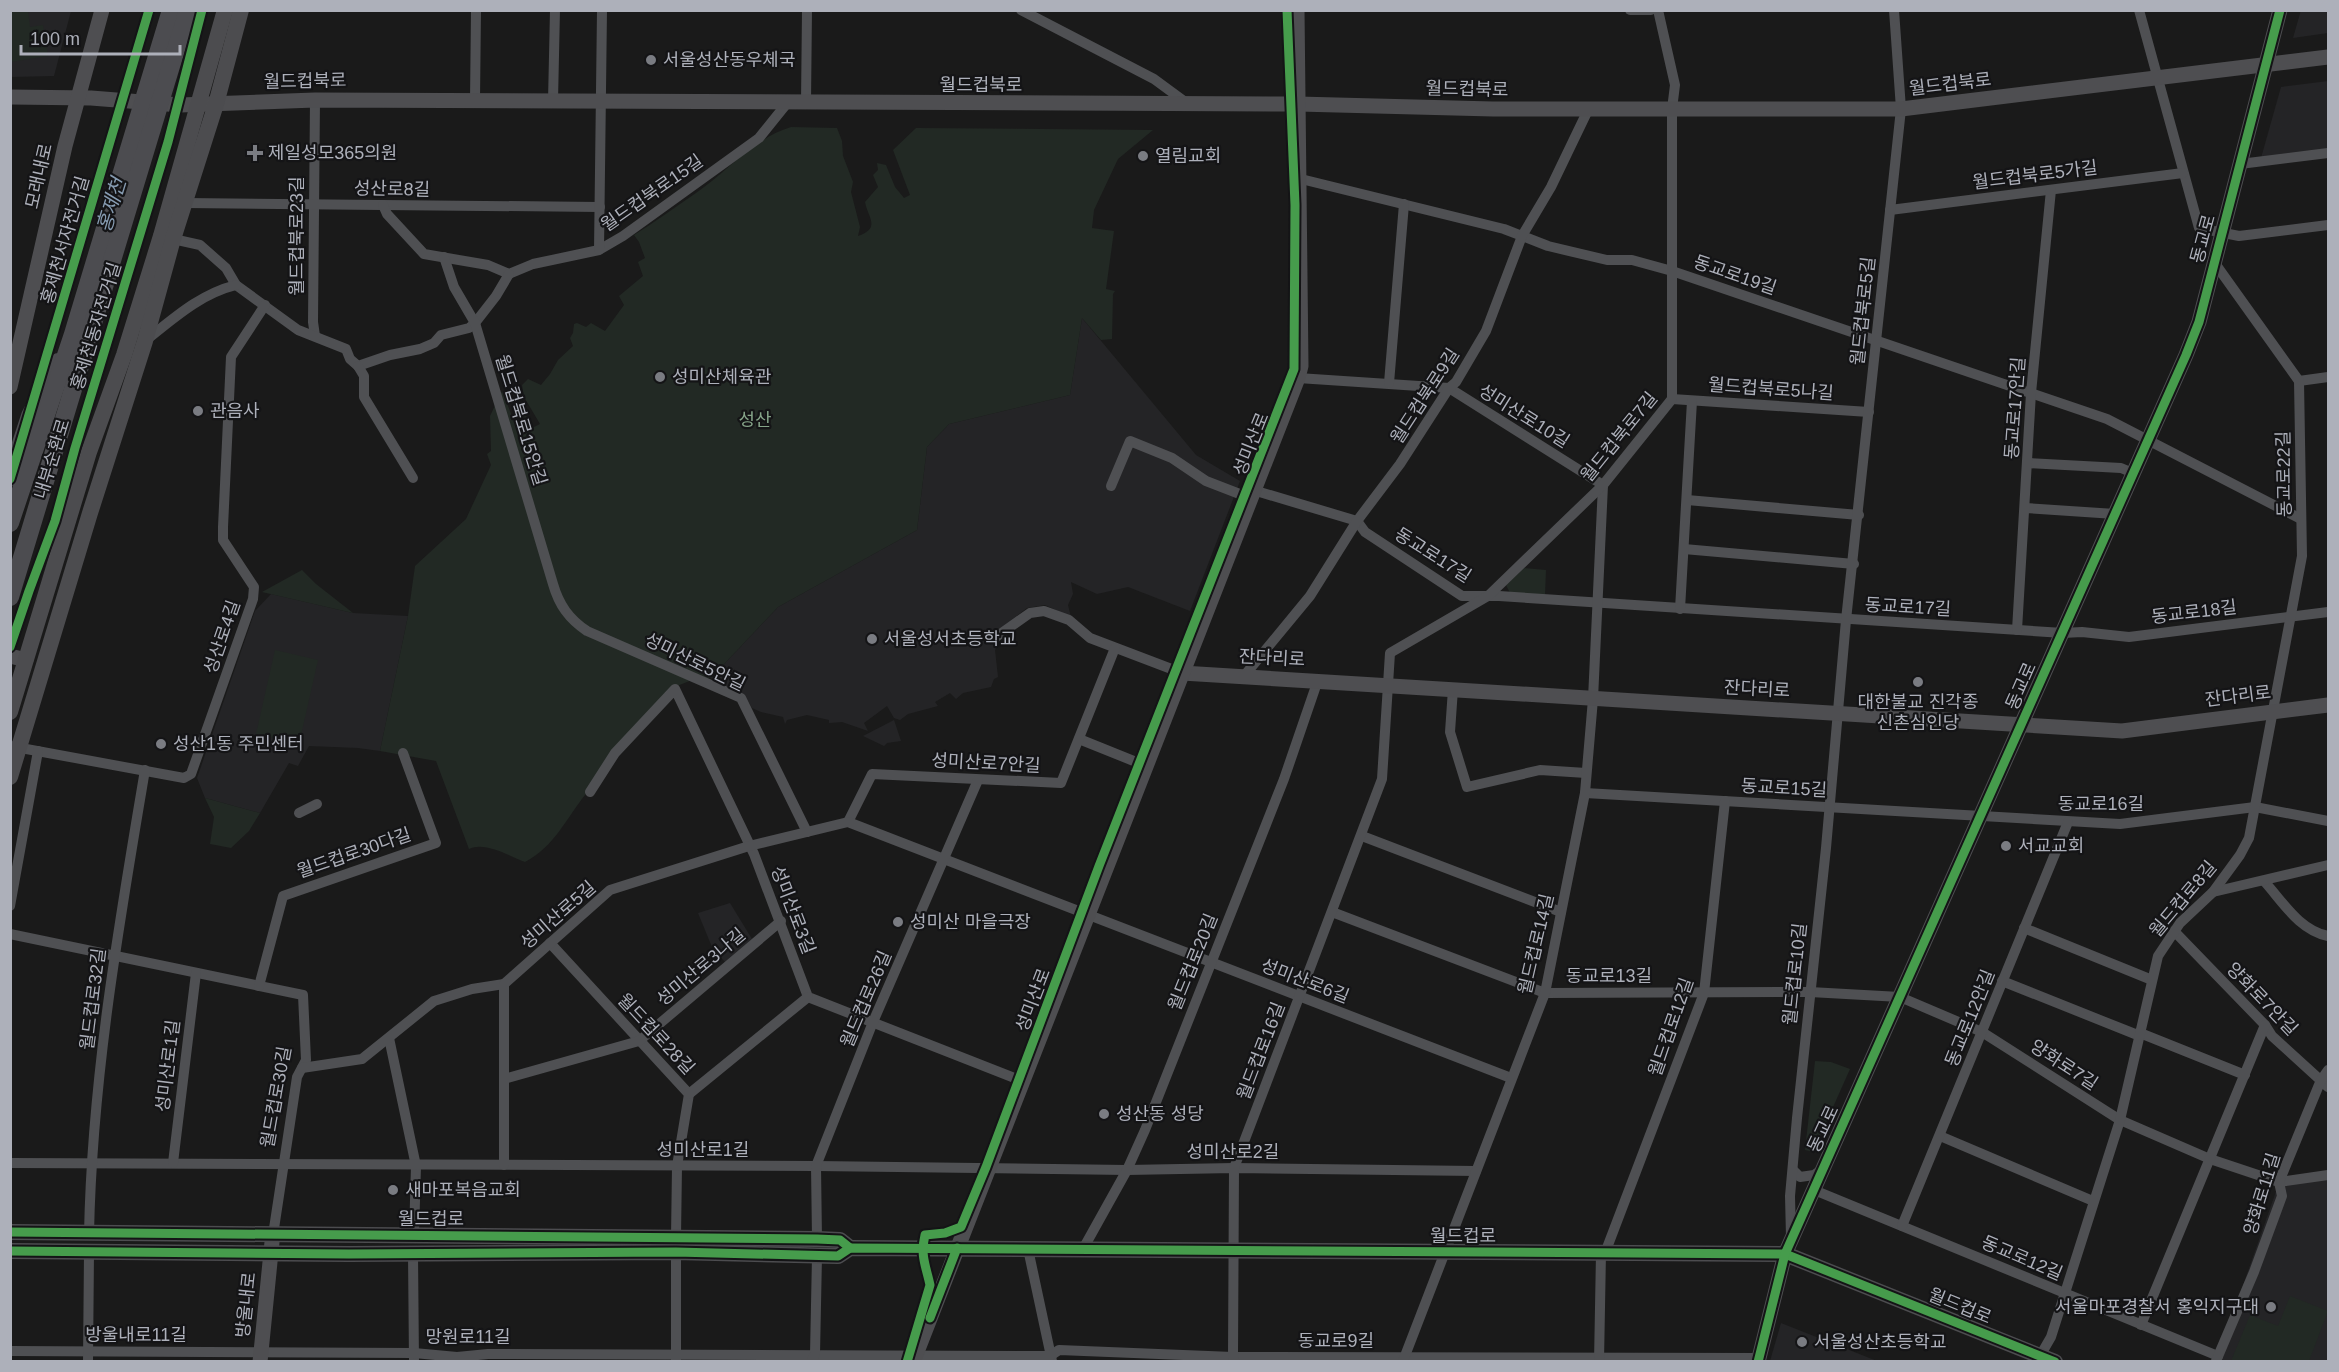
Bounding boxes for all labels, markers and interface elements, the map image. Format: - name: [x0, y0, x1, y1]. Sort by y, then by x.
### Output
- scale bar: [21, 18, 180, 56]
- text: 100 m: [30, 29, 80, 49]
- place label: 서울성산동우체국: [663, 50, 795, 70]
- marker: 서울성산동우체국: [644, 53, 658, 67]
- street label: 월드컵북로: [1908, 69, 1992, 99]
- street label: 월드컵북로: [263, 70, 347, 92]
- street label: 월드컵북로: [940, 75, 1022, 95]
- street label: 월드컵북로: [1425, 78, 1509, 100]
- street label: 모래내로: [22, 141, 56, 211]
- place label: 제일성모365의원: [268, 143, 397, 163]
- marker: 제일성모365의원: [246, 144, 264, 162]
- place label: 열림교회: [1155, 146, 1221, 166]
- marker: 열림교회: [1136, 149, 1150, 163]
- street label: 월드컵북로15길: [597, 151, 707, 235]
- street label: 월드컵북로5가길: [1971, 157, 2099, 193]
- water label: 홍제천: [92, 173, 130, 235]
- street label: 홍제천서자전거길: [37, 174, 93, 306]
- street label: 월드컵북로23길: [287, 176, 307, 296]
- street label: 성산로8길: [354, 178, 430, 200]
- street label: 동교로: [2187, 212, 2219, 266]
- street label: 동교로19길: [1691, 252, 1779, 298]
- street label: 월드컵북로5길: [1847, 256, 1879, 366]
- street label: 홍제천동자전거길: [67, 260, 125, 392]
- street label: 월드컵북로9길: [1387, 345, 1463, 447]
- street label: 월드컵북로15안길: [492, 352, 550, 488]
- street label: 동교로17안길: [2001, 356, 2029, 460]
- place label: 성미산체육관: [672, 367, 772, 387]
- marker: 성미산체육관: [653, 370, 667, 384]
- street label: 월드컵북로5나길: [1707, 375, 1835, 403]
- street label: 성미산로10길: [1475, 380, 1573, 452]
- street label: 월드컵북로7길: [1577, 388, 1661, 486]
- place label: 관음사: [210, 401, 260, 421]
- marker: 관음사: [191, 404, 205, 418]
- park label: 성산: [738, 410, 772, 430]
- street label: 성미산로: [1229, 410, 1273, 478]
- street label: 내부순환로: [30, 416, 74, 502]
- street label: 동교로22길: [2273, 431, 2295, 517]
- street label: 동교로17길: [1391, 524, 1475, 586]
- street label: 동교로17길: [1864, 595, 1952, 619]
- street label: 동교로18길: [2150, 597, 2238, 627]
- street label: 성산로4길: [200, 598, 244, 676]
- street label: 성미산로5안길: [641, 629, 749, 695]
- place label: 서울성서초등학교: [884, 629, 1016, 649]
- marker: 서울성서초등학교: [865, 632, 879, 646]
- street label: 잔다리로: [1238, 646, 1306, 670]
- street label: 동교로: [2002, 659, 2040, 713]
- marker: 대한불교 진각종 신촌심인당: [1911, 675, 1925, 689]
- street label: 잔다리로: [1723, 677, 1791, 701]
- street label: 잔다리로: [2204, 682, 2272, 710]
- place label: 대한불교 진각종 신촌심인당: [1858, 692, 1978, 733]
- place label: 성산1동 주민센터: [173, 734, 304, 754]
- marker: 성산1동 주민센터: [154, 737, 168, 751]
- street label: 성미산로7안길: [931, 750, 1041, 776]
- street label: 동교로15길: [1740, 776, 1828, 800]
- street label: 동교로16길: [2058, 794, 2144, 814]
- street label: 월드컵로30다길: [294, 824, 414, 882]
- place label: 서교교회: [2018, 836, 2084, 856]
- marker: 서교교회: [1999, 839, 2013, 853]
- street label: 월드컵로8길: [2146, 857, 2220, 941]
- street label: 성미산로3길: [767, 863, 819, 957]
- street label: 성미산로5길: [516, 877, 600, 953]
- street label: 월드컵로14길: [1515, 892, 1557, 996]
- street label: 월드컵로20길: [1164, 911, 1222, 1013]
- place label: 성미산 마을극장: [910, 912, 1031, 932]
- marker: 성미산 마을극장: [891, 915, 905, 929]
- street label: 월드컵로10길: [1780, 922, 1810, 1026]
- street label: 성미산로3나길: [653, 924, 749, 1010]
- street label: 월드컵로32길: [77, 947, 109, 1051]
- street label: 월드컵로26길: [837, 948, 895, 1050]
- street label: 성미산로6길: [1258, 955, 1352, 1007]
- street label: 양화로7안길: [2223, 959, 2301, 1039]
- street label: 성미산로: [1012, 965, 1054, 1035]
- street label: 동교로13길: [1566, 966, 1652, 986]
- street label: 동교로12안길: [1941, 967, 1999, 1069]
- street label: 월드컵로12길: [1645, 975, 1697, 1079]
- street label: 월드컵로28길: [614, 990, 698, 1078]
- street label: 월드컵로16길: [1233, 999, 1289, 1103]
- street label: 성미산로1길: [152, 1019, 184, 1113]
- street label: 양화로7길: [2027, 1036, 2101, 1094]
- street label: 월드컵로30길: [257, 1045, 295, 1149]
- street label: 동교로: [1803, 1102, 1843, 1156]
- place label: 성산동 성당: [1116, 1104, 1204, 1124]
- marker: 성산동 성당: [1097, 1107, 1111, 1121]
- street label: 성미산로1길: [657, 1140, 749, 1160]
- street label: 성미산로2길: [1187, 1142, 1279, 1162]
- street label: 양화로11길: [2240, 1150, 2284, 1238]
- place label: 새마포복음교회: [405, 1180, 521, 1200]
- marker: 새마포복음교회: [386, 1183, 400, 1197]
- street label: 월드컵로: [398, 1209, 464, 1229]
- street label: 월드컵로: [1430, 1226, 1496, 1246]
- street label: 동교로12길: [1978, 1232, 2066, 1284]
- street label: 방울내로: [233, 1271, 259, 1339]
- street label: 월드컵로: [1926, 1284, 1994, 1328]
- place label: 서울마포경찰서 홍익지구대: [2055, 1297, 2259, 1317]
- marker: 서울마포경찰서 홍익지구대: [2264, 1300, 2278, 1314]
- street label: 방울내로11길: [85, 1325, 187, 1345]
- street label: 망원로11길: [426, 1327, 510, 1347]
- street label: 동교로9길: [1298, 1331, 1374, 1351]
- place label: 서울성산초등학교: [1814, 1332, 1946, 1352]
- marker: 서울성산초등학교: [1795, 1335, 1809, 1349]

